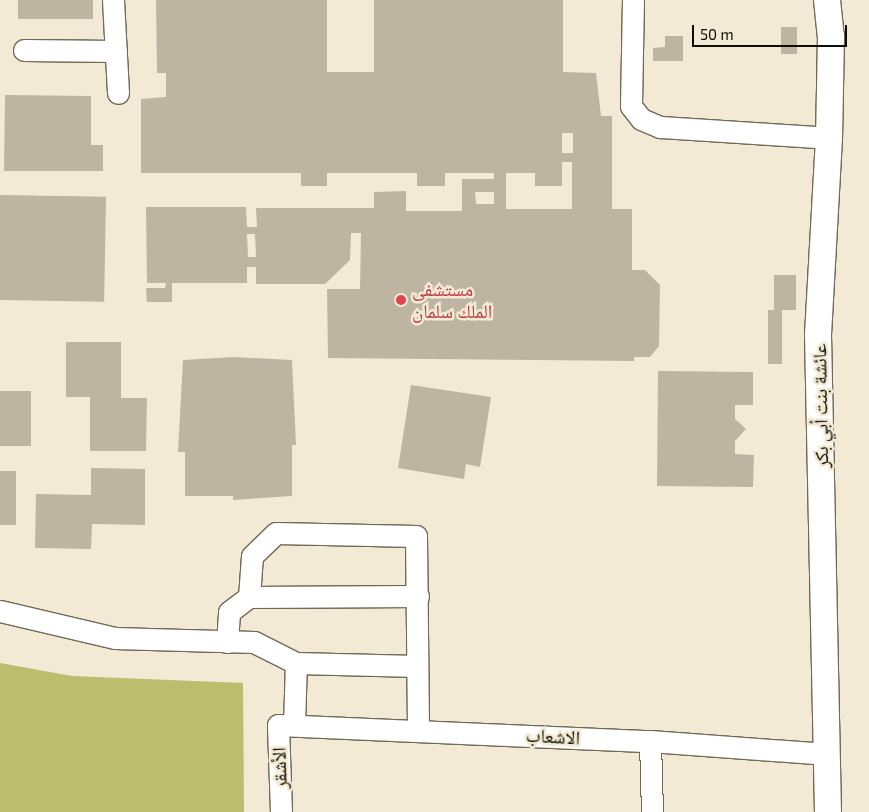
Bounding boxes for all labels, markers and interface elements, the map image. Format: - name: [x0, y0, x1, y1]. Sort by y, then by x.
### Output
- scale bar: [694, 15, 849, 47]
- text: 50 m: [700, 25, 734, 43]
- place label: مستشفى الملك سلمان: [412, 278, 492, 322]
- marker: مستشفى الملك سلمان: [394, 293, 408, 307]
- street label: عائشة بنت أبي بكر: [808, 344, 832, 468]
- street label: الاشعاب: [525, 723, 581, 749]
- street label: الأشقر: [267, 747, 291, 789]

